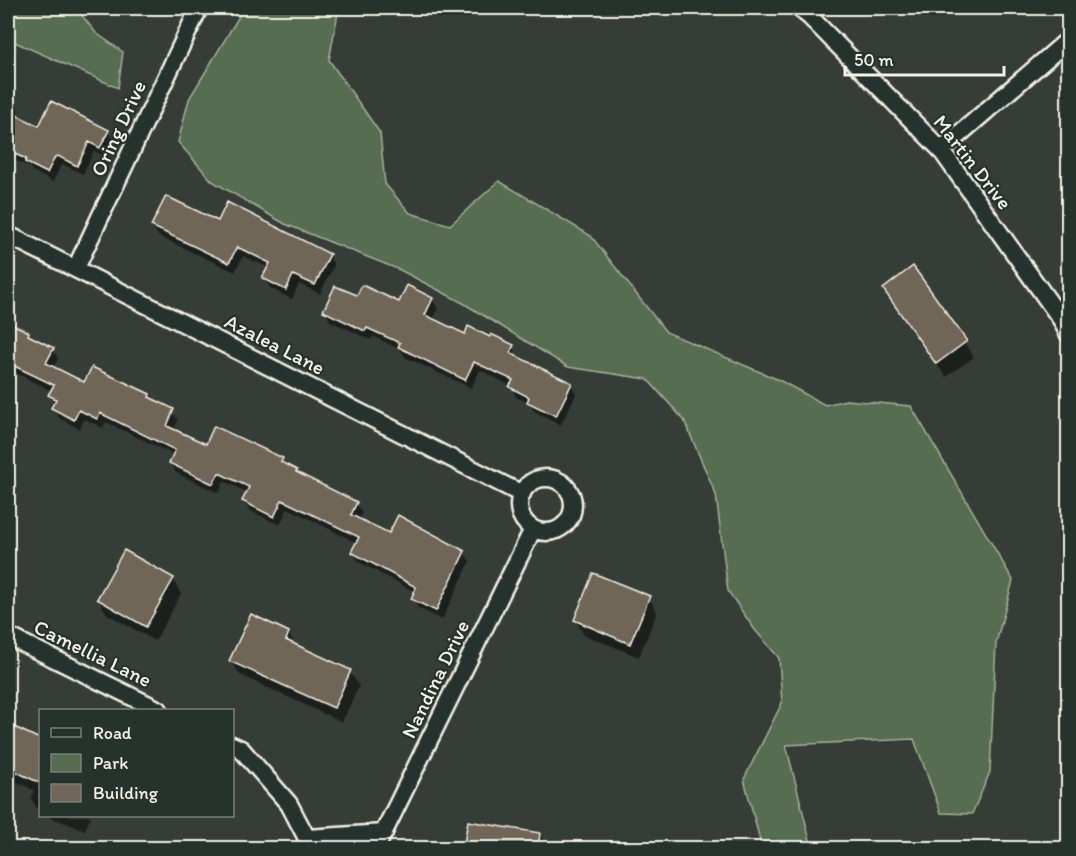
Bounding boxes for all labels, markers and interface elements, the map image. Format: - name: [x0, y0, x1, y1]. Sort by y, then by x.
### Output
- scale bar: [845, 39, 1004, 77]
- text: 50 m: [854, 49, 894, 71]
- street label: Oring Drive: [85, 76, 151, 180]
- street label: Martin Drive: [928, 110, 1018, 214]
- street label: Azalea Lane: [221, 308, 329, 380]
- street label: Camellia Lane: [30, 614, 156, 692]
- street label: Nandina Drive: [396, 616, 474, 742]
- legend: [39, 709, 234, 817]
- text: Road: [93, 722, 132, 744]
- text: Park: [93, 752, 128, 774]
- text: Building: [93, 782, 159, 804]

